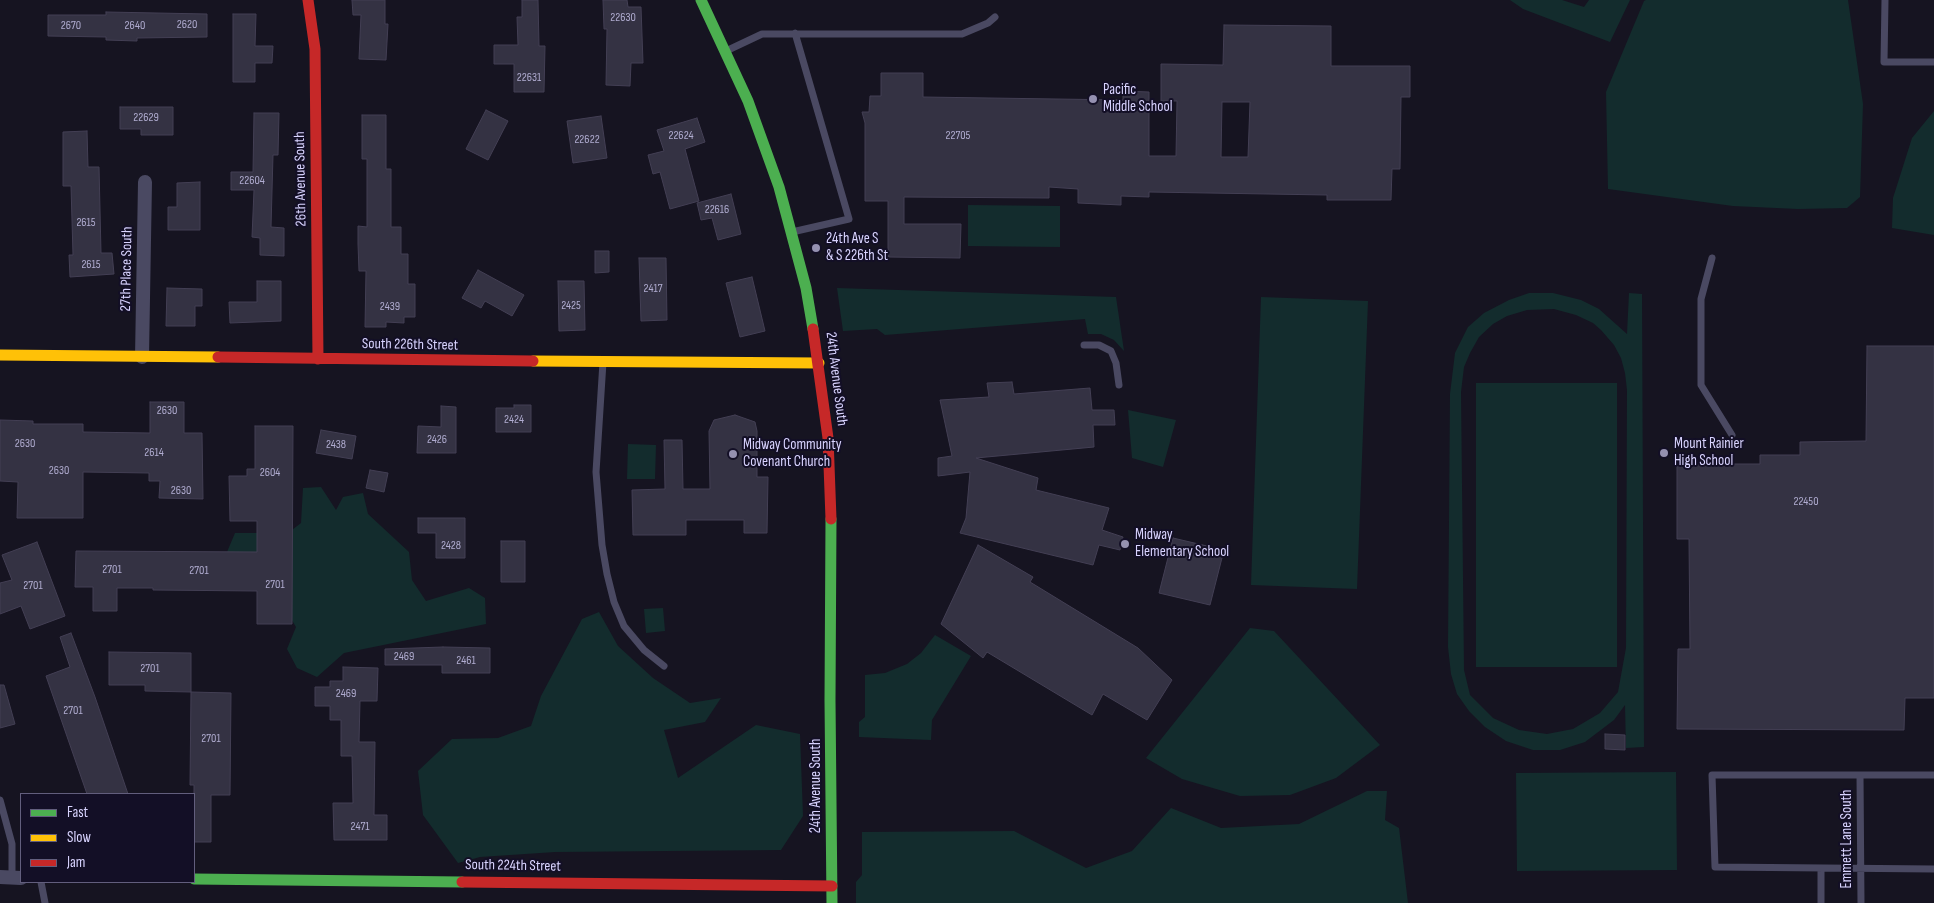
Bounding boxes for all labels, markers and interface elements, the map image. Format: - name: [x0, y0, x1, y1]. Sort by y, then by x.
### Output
- house number: 22630: [610, 11, 636, 25]
- house number: 2620: [177, 18, 197, 32]
- house number: 2670: [61, 19, 81, 33]
- house number: 2640: [125, 19, 145, 33]
- house number: 22631: [517, 71, 541, 85]
- place label: Pacific Middle School: [1103, 81, 1172, 116]
- marker: Pacific Middle School: [1087, 93, 1099, 105]
- house number: 22629: [133, 111, 159, 125]
- house number: 22624: [668, 129, 694, 143]
- house number: 22705: [946, 129, 970, 143]
- street label: 26th Avenue South: [291, 131, 311, 227]
- house number: 22622: [574, 133, 600, 147]
- house number: 22604: [239, 174, 265, 188]
- house number: 22616: [705, 203, 729, 217]
- house number: 2615: [76, 216, 96, 230]
- street label: 27th Place South: [117, 226, 137, 312]
- place label: 24th Ave S & S 226th St: [826, 230, 888, 265]
- marker: 24th Ave S & S 226th St: [810, 242, 822, 254]
- house number: 2615: [81, 258, 101, 272]
- house number: 2417: [644, 282, 662, 296]
- house number: 2425: [561, 299, 581, 313]
- house number: 2439: [380, 300, 400, 314]
- street label: 24th Avenue South: [821, 331, 851, 427]
- street label: South 226th Street: [362, 335, 458, 355]
- house number: 2630: [157, 404, 177, 418]
- house number: 2424: [504, 413, 524, 427]
- house number: 2426: [427, 433, 447, 447]
- place label: Mount Rainier High School: [1674, 435, 1744, 470]
- place label: Midway Community Covenant Church: [743, 436, 842, 471]
- house number: 2630: [15, 437, 35, 451]
- house number: 2438: [326, 438, 346, 452]
- house number: 2614: [144, 446, 164, 460]
- marker: Mount Rainier High School: [1658, 447, 1670, 459]
- marker: Midway Community Covenant Church: [727, 448, 739, 460]
- house number: 2630: [49, 464, 69, 478]
- house number: 2604: [260, 466, 280, 480]
- house number: 2630: [171, 484, 191, 498]
- house number: 22450: [1793, 495, 1819, 509]
- place label: Midway Elementary School: [1135, 526, 1229, 561]
- marker: Midway Elementary School: [1119, 538, 1131, 550]
- house number: 2428: [441, 539, 461, 553]
- house number: 2701: [102, 563, 122, 577]
- house number: 2701: [189, 564, 209, 578]
- house number: 2701: [265, 578, 285, 592]
- house number: 2701: [23, 579, 43, 593]
- house number: 2469: [394, 650, 414, 664]
- house number: 2461: [456, 654, 476, 668]
- house number: 2701: [140, 662, 160, 676]
- house number: 2469: [336, 687, 356, 701]
- house number: 2701: [63, 704, 83, 718]
- house number: 2701: [201, 732, 221, 746]
- street label: 24th Avenue South: [807, 739, 825, 833]
- street label: Emmett Lane South: [1838, 789, 1856, 889]
- legend: [20, 793, 195, 883]
- text: Fast: [67, 803, 88, 822]
- house number: 2471: [351, 820, 369, 834]
- text: Slow: [67, 828, 91, 847]
- text: Jam: [67, 853, 85, 872]
- street label: South 224th Street: [465, 856, 561, 876]

